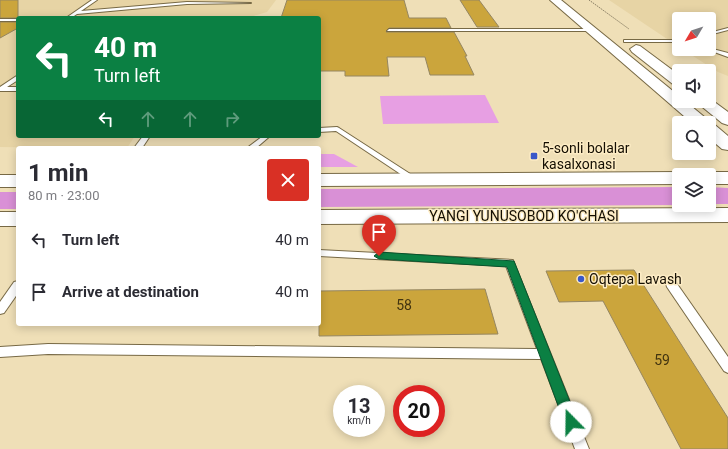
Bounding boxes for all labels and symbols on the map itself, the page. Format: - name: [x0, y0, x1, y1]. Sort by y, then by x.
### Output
- north arrow: [672, 12, 716, 56]
- place label: 5-sonli bolalar kasalxonasi: [542, 140, 630, 172]
- marker: 5-sonli bolalar kasalxonasi: [529, 151, 539, 161]
- street label: YANGI YUNUSOBOD KO'CHASI: [429, 208, 619, 224]
- pin: [362, 215, 396, 256]
- place label: Oqtepa Lavash: [589, 271, 682, 287]
- marker: Oqtepa Lavash: [576, 274, 586, 284]
- house number: 58: [396, 297, 412, 313]
- house number: 59: [654, 352, 670, 368]
- speed limit sign: 20: [393, 385, 445, 437]
- position arrow: [550, 401, 592, 443]

